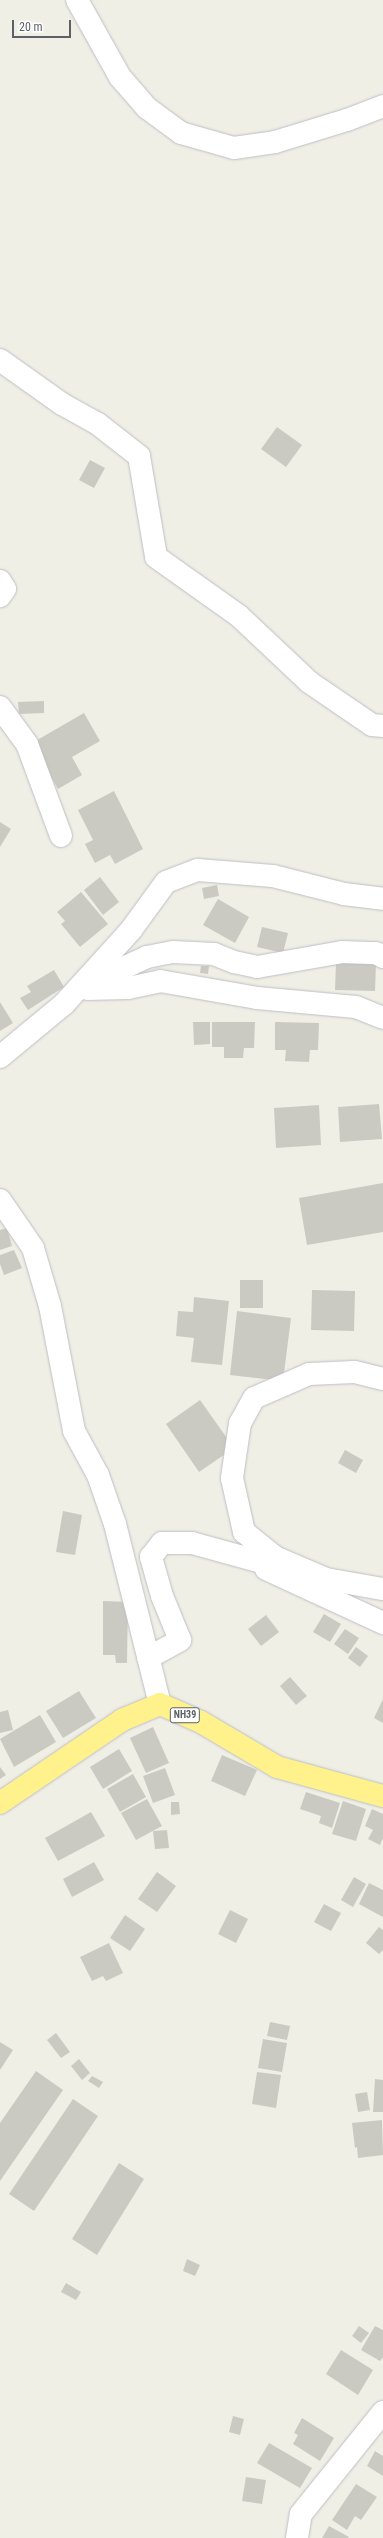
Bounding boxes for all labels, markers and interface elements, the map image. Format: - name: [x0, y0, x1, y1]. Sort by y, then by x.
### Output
- scale bar: [14, 12, 73, 38]
- text: 20 m: [19, 20, 43, 34]
- road number: NH39: [169, 1707, 201, 1723]

